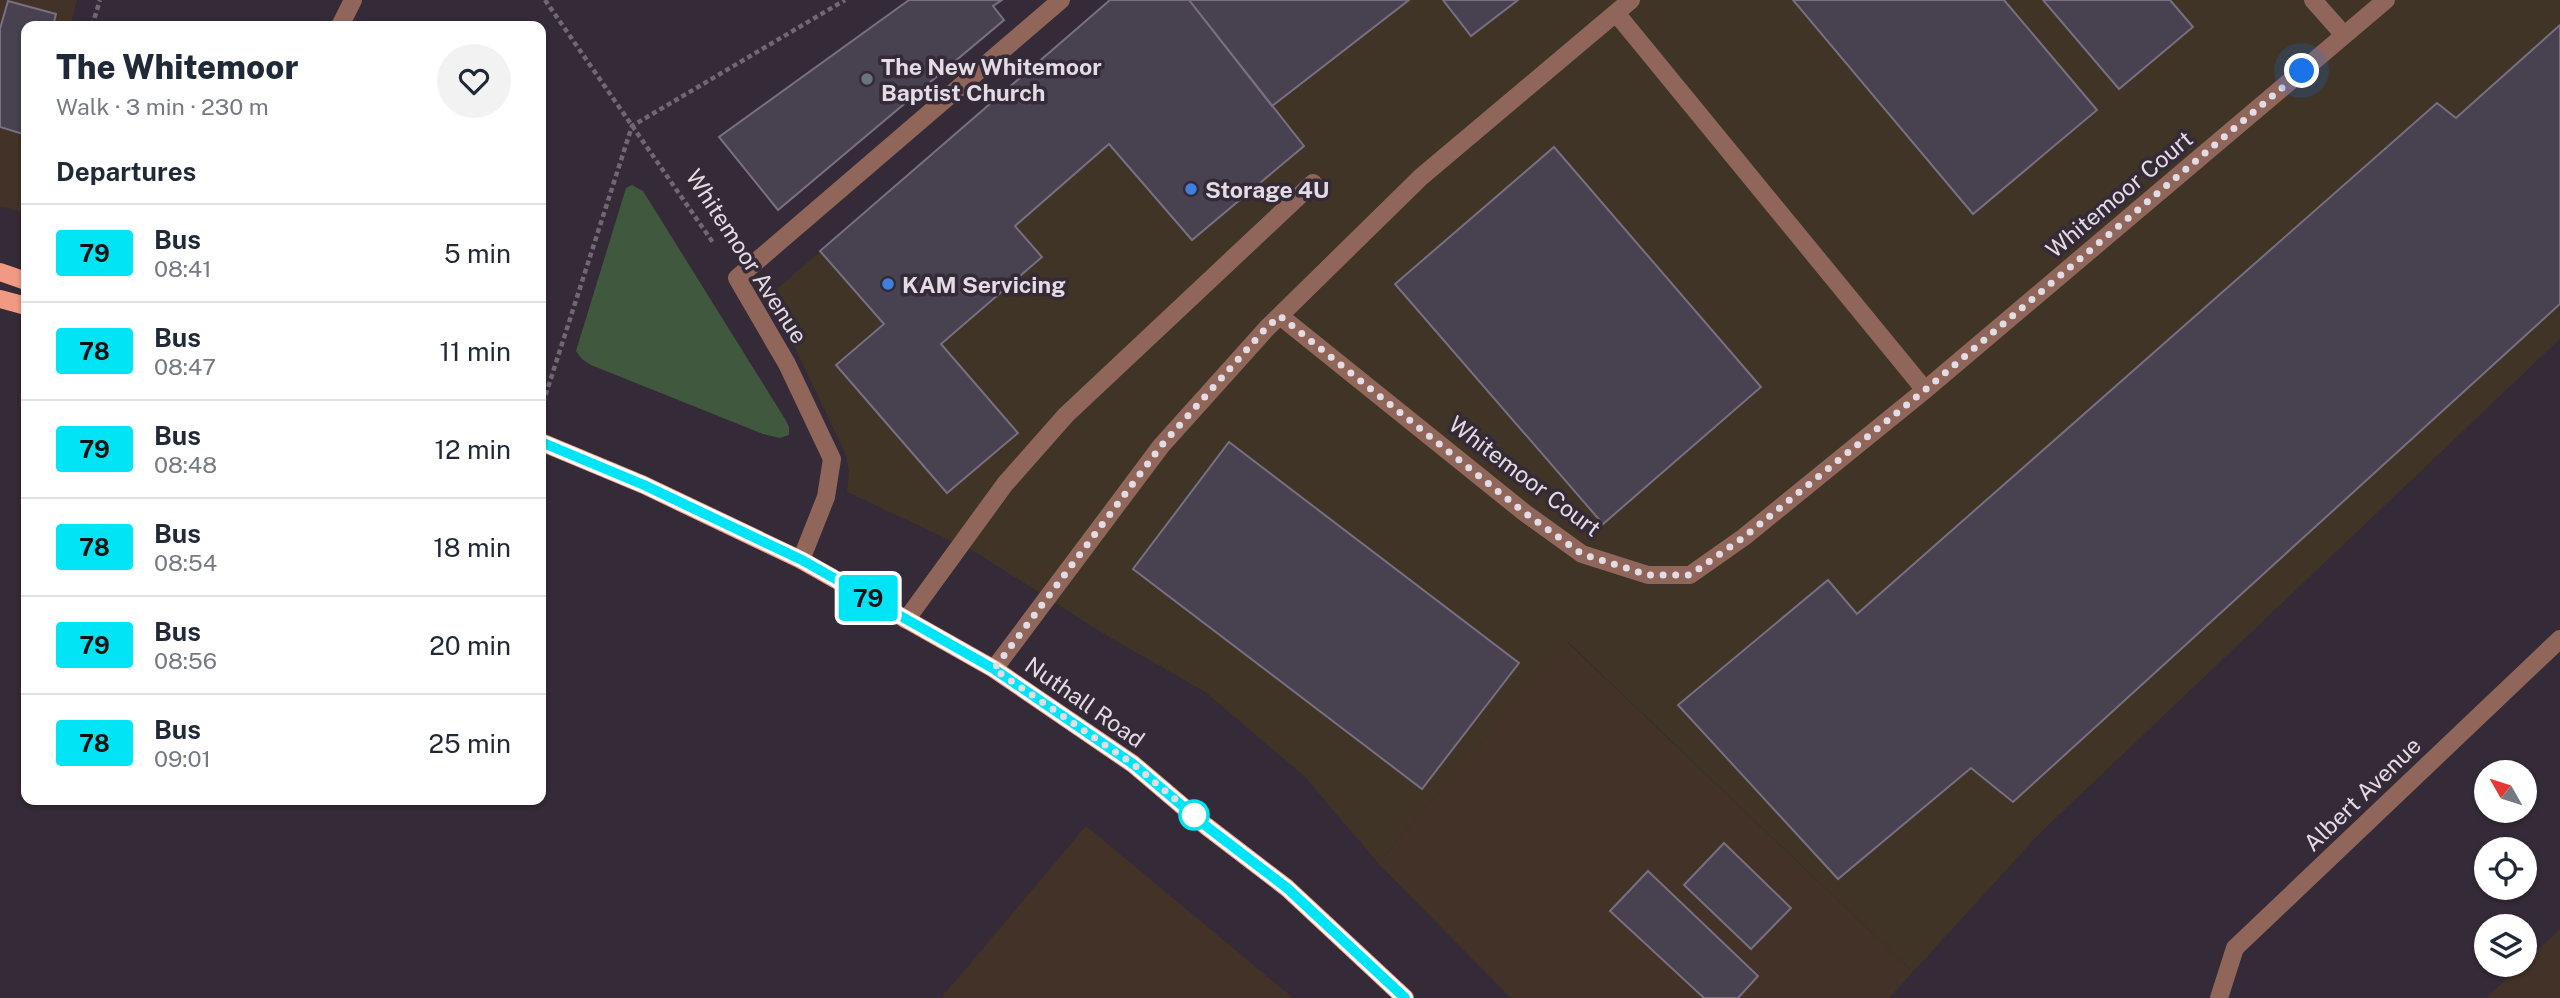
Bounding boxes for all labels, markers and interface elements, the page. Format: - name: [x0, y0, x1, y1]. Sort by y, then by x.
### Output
- button: heart: [437, 44, 511, 118]
- text: The Whitemoor: [56, 48, 298, 86]
- place label: The New Whitemoor Baptist Church: [881, 53, 1102, 106]
- your location: [2284, 53, 2319, 88]
- marker: The New Whitemoor Baptist Church: [859, 71, 875, 87]
- text: Walk · 3 min · 230 m: [56, 93, 269, 120]
- street label: Whitemoor Court: [2040, 125, 2198, 263]
- text: Departures: [56, 156, 196, 187]
- street label: Whitemoor Avenue: [681, 164, 813, 348]
- place label: Storage 4U: [1205, 176, 1330, 203]
- marker: Storage 4U: [1183, 181, 1199, 197]
- text: Bus: [154, 224, 201, 255]
- text: 5 min: [444, 238, 511, 269]
- text: 79: [79, 239, 110, 267]
- text: 08:41: [154, 255, 212, 282]
- place label: KAM Servicing: [902, 271, 1066, 298]
- marker: KAM Servicing: [880, 276, 896, 292]
- text: Bus: [154, 322, 201, 353]
- text: 11 min: [439, 336, 511, 367]
- text: 78: [79, 337, 110, 365]
- text: 08:47: [154, 353, 216, 380]
- street label: Whitemoor Court: [1444, 410, 1606, 542]
- text: Bus: [154, 420, 201, 451]
- text: 12 min: [435, 434, 511, 465]
- text: 79: [79, 435, 110, 463]
- text: 08:48: [154, 451, 217, 478]
- text: Bus: [154, 518, 201, 549]
- text: 18 min: [433, 532, 511, 563]
- text: 78: [79, 533, 110, 561]
- text: 08:54: [154, 549, 217, 576]
- line badge: 79: [836, 575, 900, 621]
- text: 79: [853, 584, 883, 612]
- text: Bus: [154, 616, 201, 647]
- text: 20 min: [429, 630, 511, 661]
- text: 79: [79, 631, 110, 659]
- text: 08:56: [154, 647, 217, 674]
- street label: Nuthall Road: [1020, 651, 1150, 753]
- text: Bus: [154, 714, 201, 745]
- text: 25 min: [428, 728, 511, 759]
- text: 78: [79, 729, 110, 757]
- street label: Albert Avenue: [2298, 731, 2426, 857]
- text: 09:01: [154, 745, 211, 772]
- north arrow: [2474, 760, 2538, 822]
- map controls: [2474, 760, 2537, 977]
- unlabelled marker: [1179, 800, 1209, 830]
- button: locate: [2474, 837, 2537, 900]
- button: layers: [2474, 914, 2537, 977]

